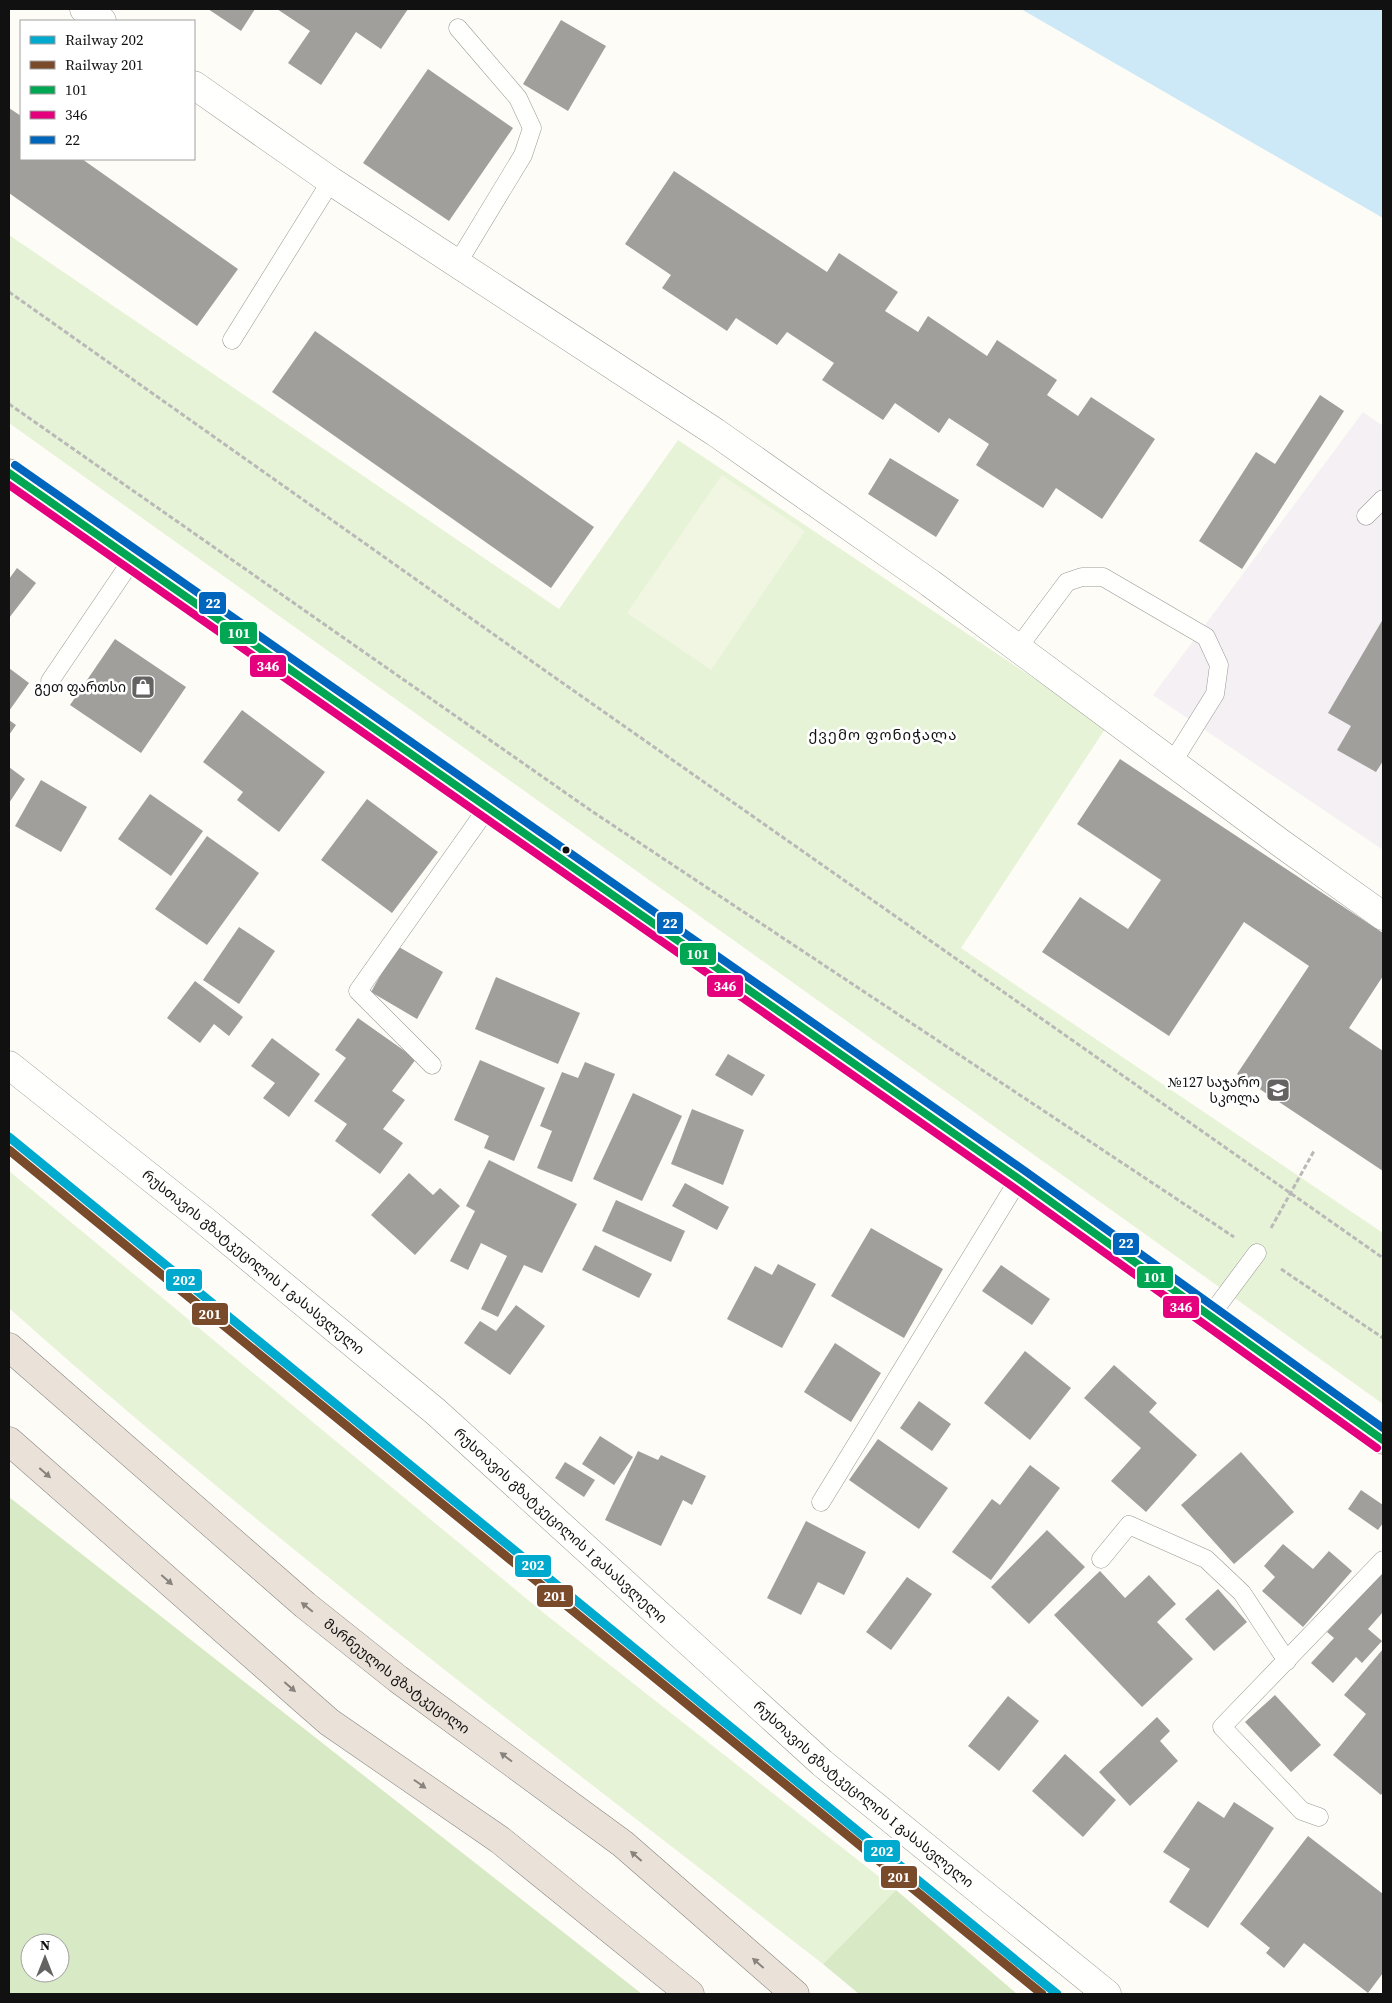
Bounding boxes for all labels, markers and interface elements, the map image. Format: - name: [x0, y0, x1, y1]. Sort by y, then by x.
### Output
- legend: [20, 20, 195, 160]
- text: Railway 202: [65, 29, 144, 50]
- text: Railway 201: [65, 54, 144, 75]
- text: 101: [65, 79, 88, 100]
- text: 346: [65, 104, 88, 125]
- text: 22: [65, 129, 80, 150]
- line badge: 22: [198, 591, 227, 615]
- text: 22: [205, 593, 221, 613]
- line badge: 101: [219, 621, 258, 645]
- text: 101: [228, 623, 250, 643]
- line badge: 346: [249, 654, 287, 678]
- text: 346: [257, 656, 280, 676]
- shop icon: გეთ ფართსი: [130, 674, 156, 700]
- place label: გეთ ფართსი: [34, 677, 126, 697]
- district label: ქვემო ფონიჭალა: [809, 724, 957, 745]
- unlabelled marker: [561, 845, 571, 855]
- line badge: 22: [656, 911, 684, 935]
- text: 22: [662, 913, 678, 933]
- line badge: 101: [679, 942, 717, 966]
- text: 101: [687, 944, 709, 964]
- line badge: 346: [706, 974, 744, 998]
- text: 346: [714, 976, 737, 996]
- place label: №127 საჯარო სკოლა: [1168, 1072, 1260, 1108]
- school or university icon: №127 საჯარო სკოლა: [1265, 1077, 1291, 1103]
- street label: რუსთავის გზატკეცილის I გასასვლელი: [138, 1165, 369, 1359]
- line badge: 22: [1112, 1232, 1140, 1256]
- text: 22: [1118, 1233, 1134, 1253]
- line badge: 101: [1136, 1265, 1174, 1289]
- text: 101: [1144, 1267, 1166, 1287]
- line badge: 202: [165, 1268, 203, 1292]
- text: 202: [173, 1270, 196, 1290]
- line badge: 346: [1162, 1295, 1200, 1319]
- text: 346: [1170, 1297, 1193, 1317]
- line badge: 201: [191, 1302, 229, 1326]
- text: 201: [199, 1304, 221, 1324]
- street label: რუსთავის გზატკეცილის I გასასვლელი: [450, 1423, 672, 1628]
- one-way arrow: [39, 1467, 51, 1479]
- line badge: 202: [514, 1554, 552, 1578]
- text: 202: [522, 1555, 545, 1575]
- one-way arrow: [161, 1574, 173, 1586]
- line badge: 201: [536, 1584, 574, 1608]
- text: 201: [544, 1586, 566, 1606]
- one-way arrow: [301, 1601, 314, 1612]
- street label: მარნეულის გზატკეცილი: [320, 1614, 474, 1739]
- one-way arrow: [283, 1682, 296, 1693]
- street label: რუსთავის გზატკეცილის I გასასვლელი: [749, 1696, 978, 1892]
- one-way arrow: [500, 1752, 513, 1763]
- one-way arrow: [413, 1779, 426, 1789]
- line badge: 202: [863, 1839, 901, 1863]
- text: 202: [871, 1841, 894, 1861]
- one-way arrow: [630, 1850, 642, 1862]
- line badge: 201: [880, 1865, 918, 1889]
- text: 201: [888, 1867, 910, 1887]
- north arrow: [20, 1933, 70, 1983]
- text: N: [40, 1935, 50, 1955]
- one-way arrow: [752, 1957, 765, 1968]

